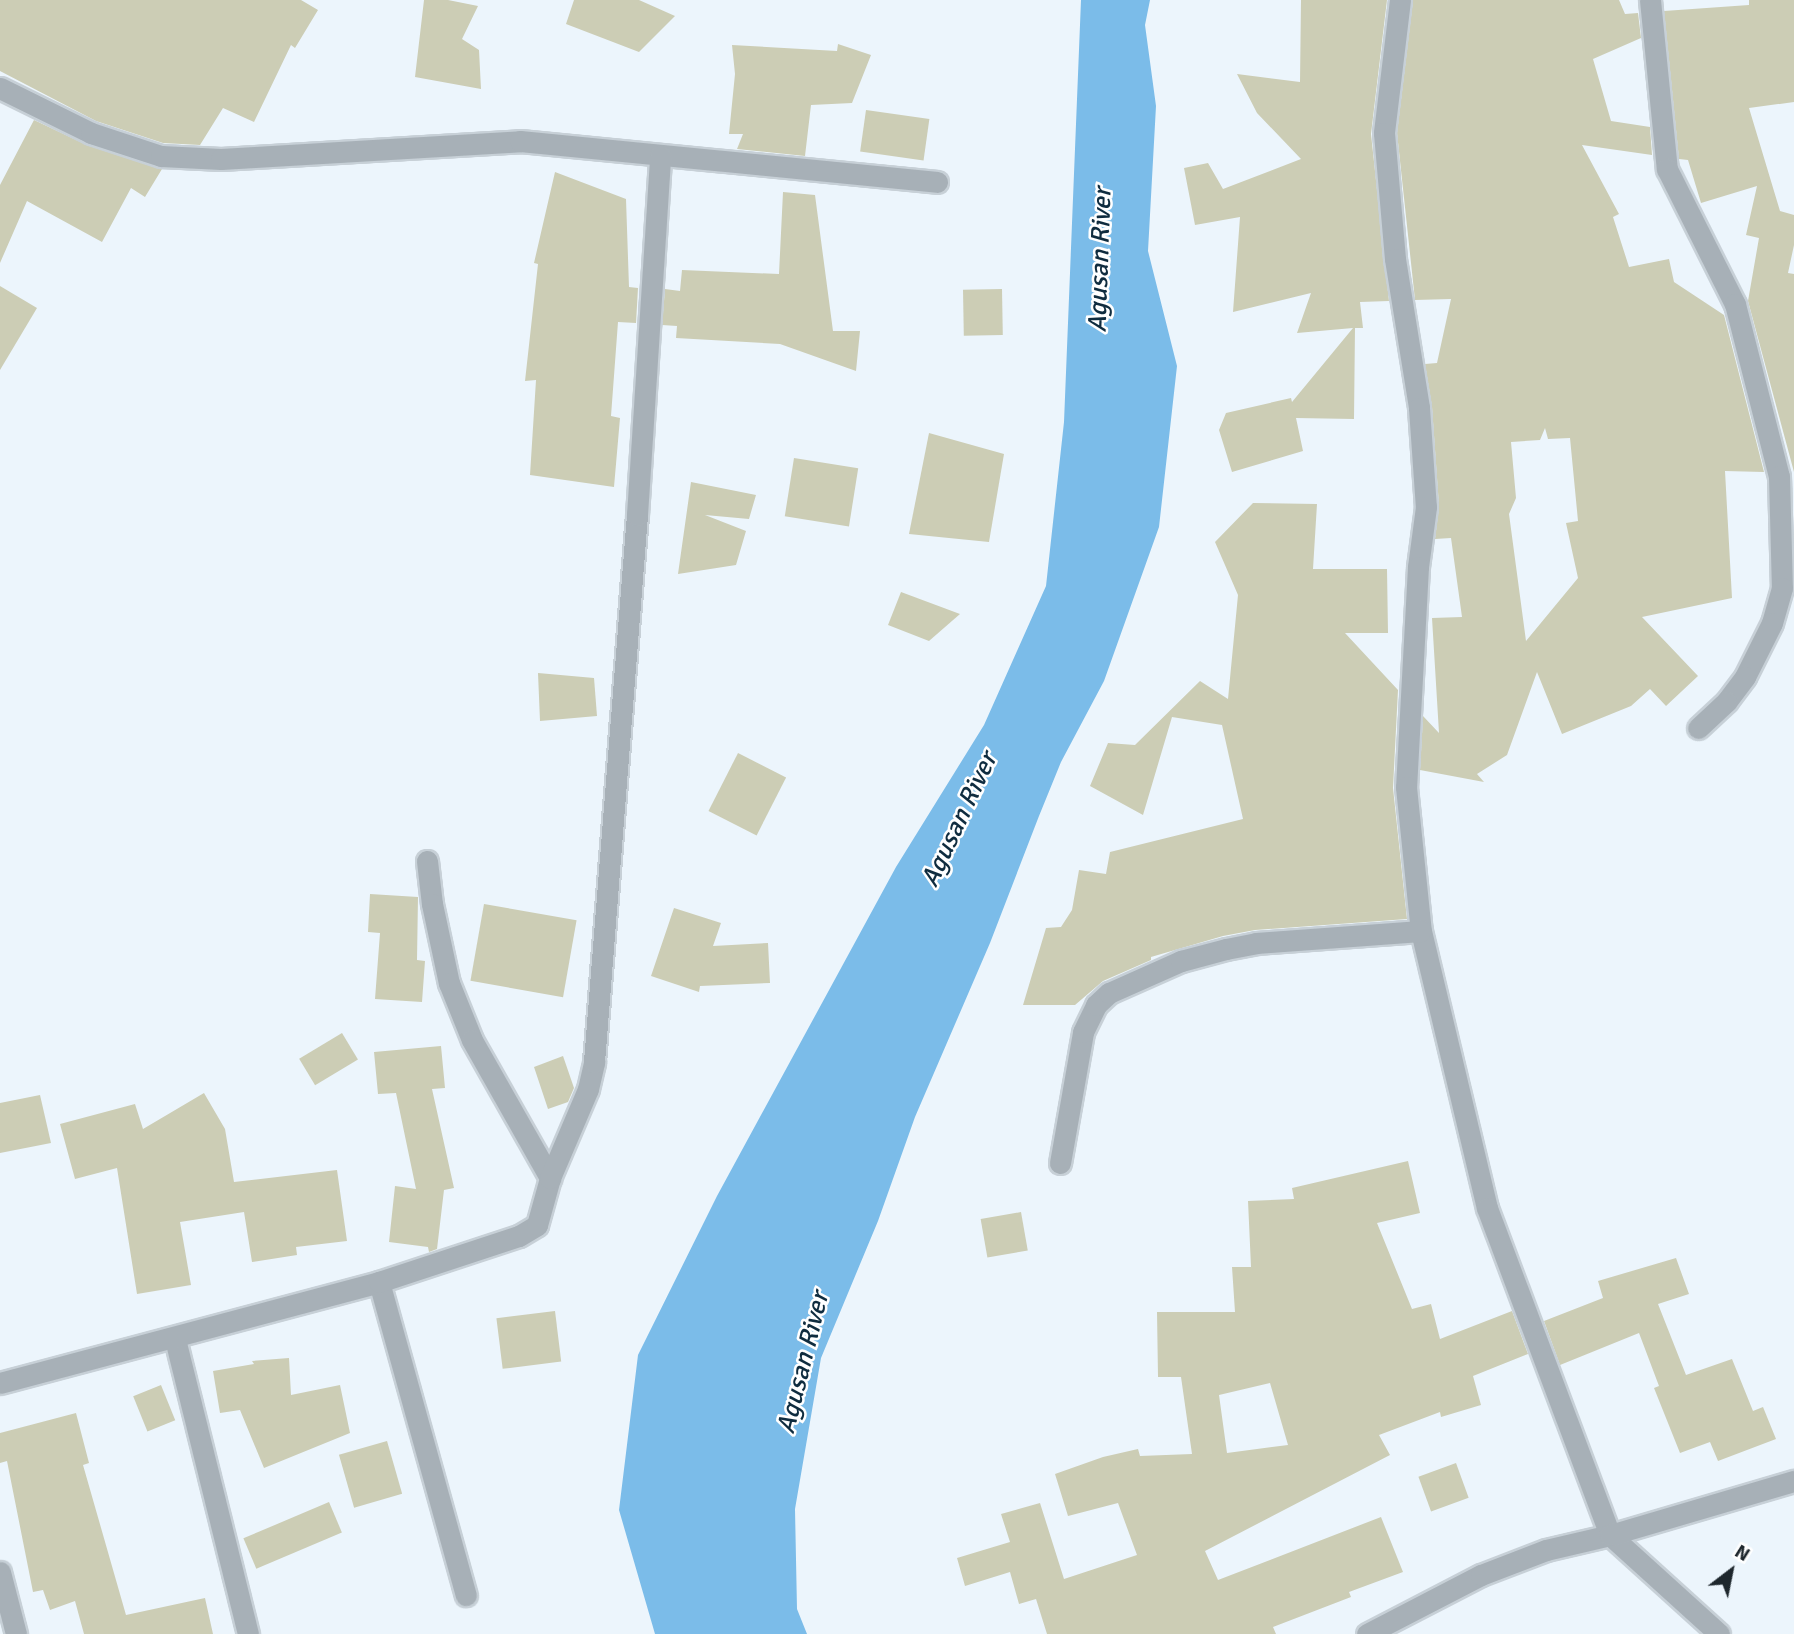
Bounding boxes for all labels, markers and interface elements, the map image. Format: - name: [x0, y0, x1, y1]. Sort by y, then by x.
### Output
- water label: Agusan River: [1083, 187, 1119, 333]
- water label: Agusan River: [915, 748, 1005, 892]
- water label: Agusan River: [771, 1289, 837, 1437]
- north arrow: [1696, 1536, 1766, 1606]
- text: N: [1730, 1540, 1754, 1567]

